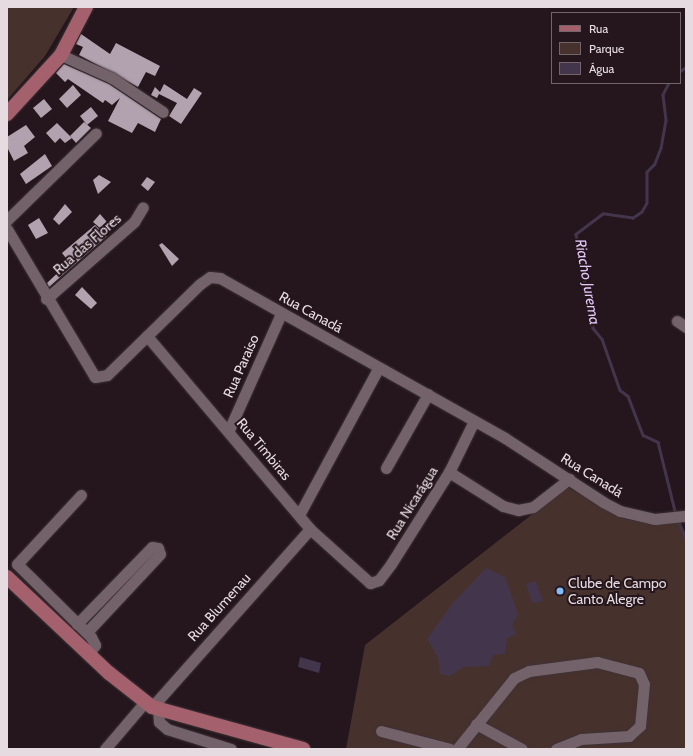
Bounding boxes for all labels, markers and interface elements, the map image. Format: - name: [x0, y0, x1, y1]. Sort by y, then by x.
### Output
- legend: [551, 12, 681, 84]
- text: Rua: [589, 21, 608, 36]
- text: Parque: [589, 41, 624, 56]
- text: Água: [589, 61, 614, 76]
- street label: Rua das Flores: [50, 210, 124, 278]
- water label: Riacho Jurema: [571, 238, 603, 326]
- street label: Rua Canadá: [276, 288, 346, 336]
- street label: Rua Paraiso: [220, 332, 262, 400]
- street label: Rua Timbiras: [233, 415, 295, 483]
- street label: Rua Canadá: [558, 449, 626, 501]
- street label: Rua Nicarágua: [383, 463, 441, 543]
- street label: Rua Blumenau: [184, 570, 254, 644]
- place label: Clube de Campo Canto Alegre: [568, 575, 667, 608]
- marker: Clube de Campo Canto Alegre: [555, 586, 565, 596]

